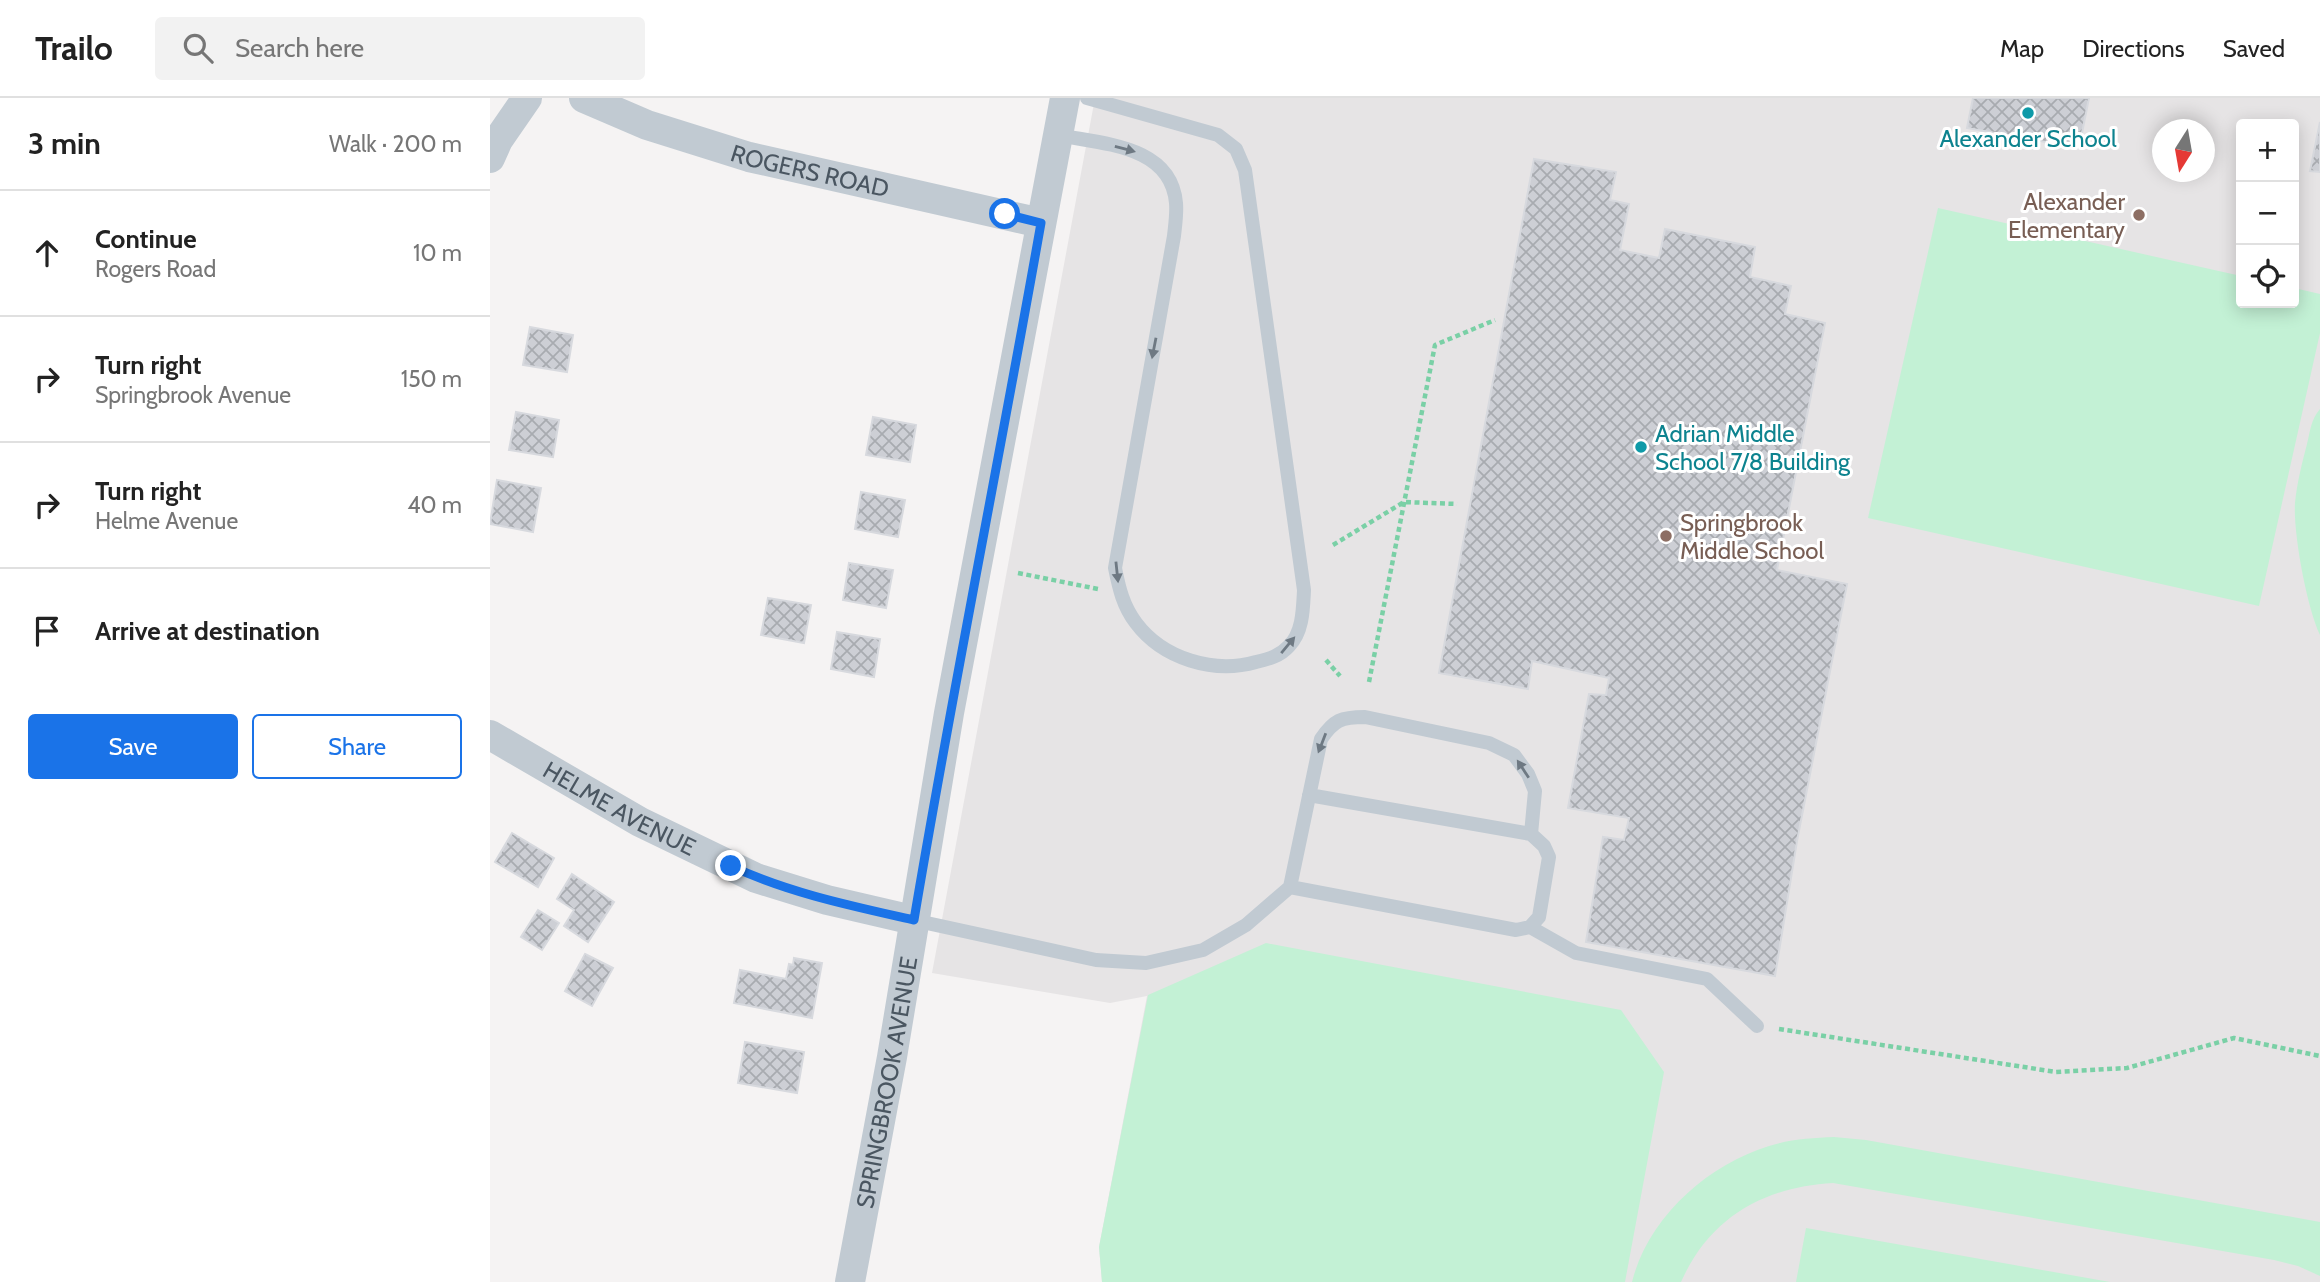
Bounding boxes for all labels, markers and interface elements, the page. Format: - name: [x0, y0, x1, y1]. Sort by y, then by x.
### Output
- search box: [155, 17, 645, 80]
- text: Trailo: [35, 28, 113, 68]
- icon: search: [179, 29, 217, 67]
- text: Search here: [235, 32, 364, 64]
- text: Map: [2000, 34, 2044, 63]
- text: Directions: [2082, 34, 2185, 63]
- text: Saved: [2223, 34, 2285, 63]
- marker: Alexander School: [2020, 105, 2036, 121]
- north arrow: [2152, 119, 2215, 182]
- map controls: [2236, 119, 2299, 308]
- button: +: [2236, 119, 2299, 182]
- place label: Alexander School: [1939, 124, 2117, 153]
- text: 3 min: [28, 125, 101, 162]
- text: Walk · 200 m: [329, 130, 462, 158]
- street label: ROGERS ROAD: [727, 138, 892, 203]
- one-way arrow: [1114, 144, 1136, 155]
- button: −: [2236, 182, 2299, 245]
- place label: Alexander Elementary: [2008, 187, 2125, 244]
- route start: [989, 198, 1020, 229]
- marker: Alexander Elementary: [2131, 207, 2147, 223]
- text: Continue: [95, 223, 197, 255]
- icon: ahead: [28, 234, 66, 272]
- text: 10 m: [413, 239, 462, 267]
- button: locate: [2236, 245, 2299, 308]
- text: Rogers Road: [95, 255, 216, 283]
- one-way arrow: [1148, 337, 1159, 359]
- text: Turn right: [95, 349, 201, 381]
- icon: right: [28, 360, 66, 398]
- text: 150 m: [401, 365, 462, 393]
- text: Springbrook Avenue: [95, 381, 291, 409]
- place label: Adrian Middle School 7/8 Building: [1655, 419, 1851, 476]
- marker: Adrian Middle School 7/8 Building: [1633, 439, 1649, 455]
- text: Turn right: [95, 475, 201, 507]
- icon: right: [28, 486, 66, 524]
- text: 40 m: [407, 491, 462, 519]
- text: Helme Avenue: [95, 507, 238, 535]
- place label: Springbrook Middle School: [1680, 508, 1825, 565]
- marker: Springbrook Middle School: [1658, 528, 1674, 544]
- one-way arrow: [1112, 561, 1123, 583]
- icon: arrive: [28, 612, 66, 650]
- text: Arrive at destination: [95, 615, 320, 647]
- one-way arrow: [1280, 636, 1295, 654]
- button: Save: [28, 714, 238, 779]
- button: Share: [252, 714, 462, 779]
- one-way arrow: [1316, 733, 1327, 754]
- street label: HELME AVENUE: [538, 755, 701, 861]
- one-way arrow: [1517, 759, 1530, 778]
- route end: [715, 850, 746, 881]
- street label: SPRINGBROOK AVENUE: [850, 954, 923, 1211]

